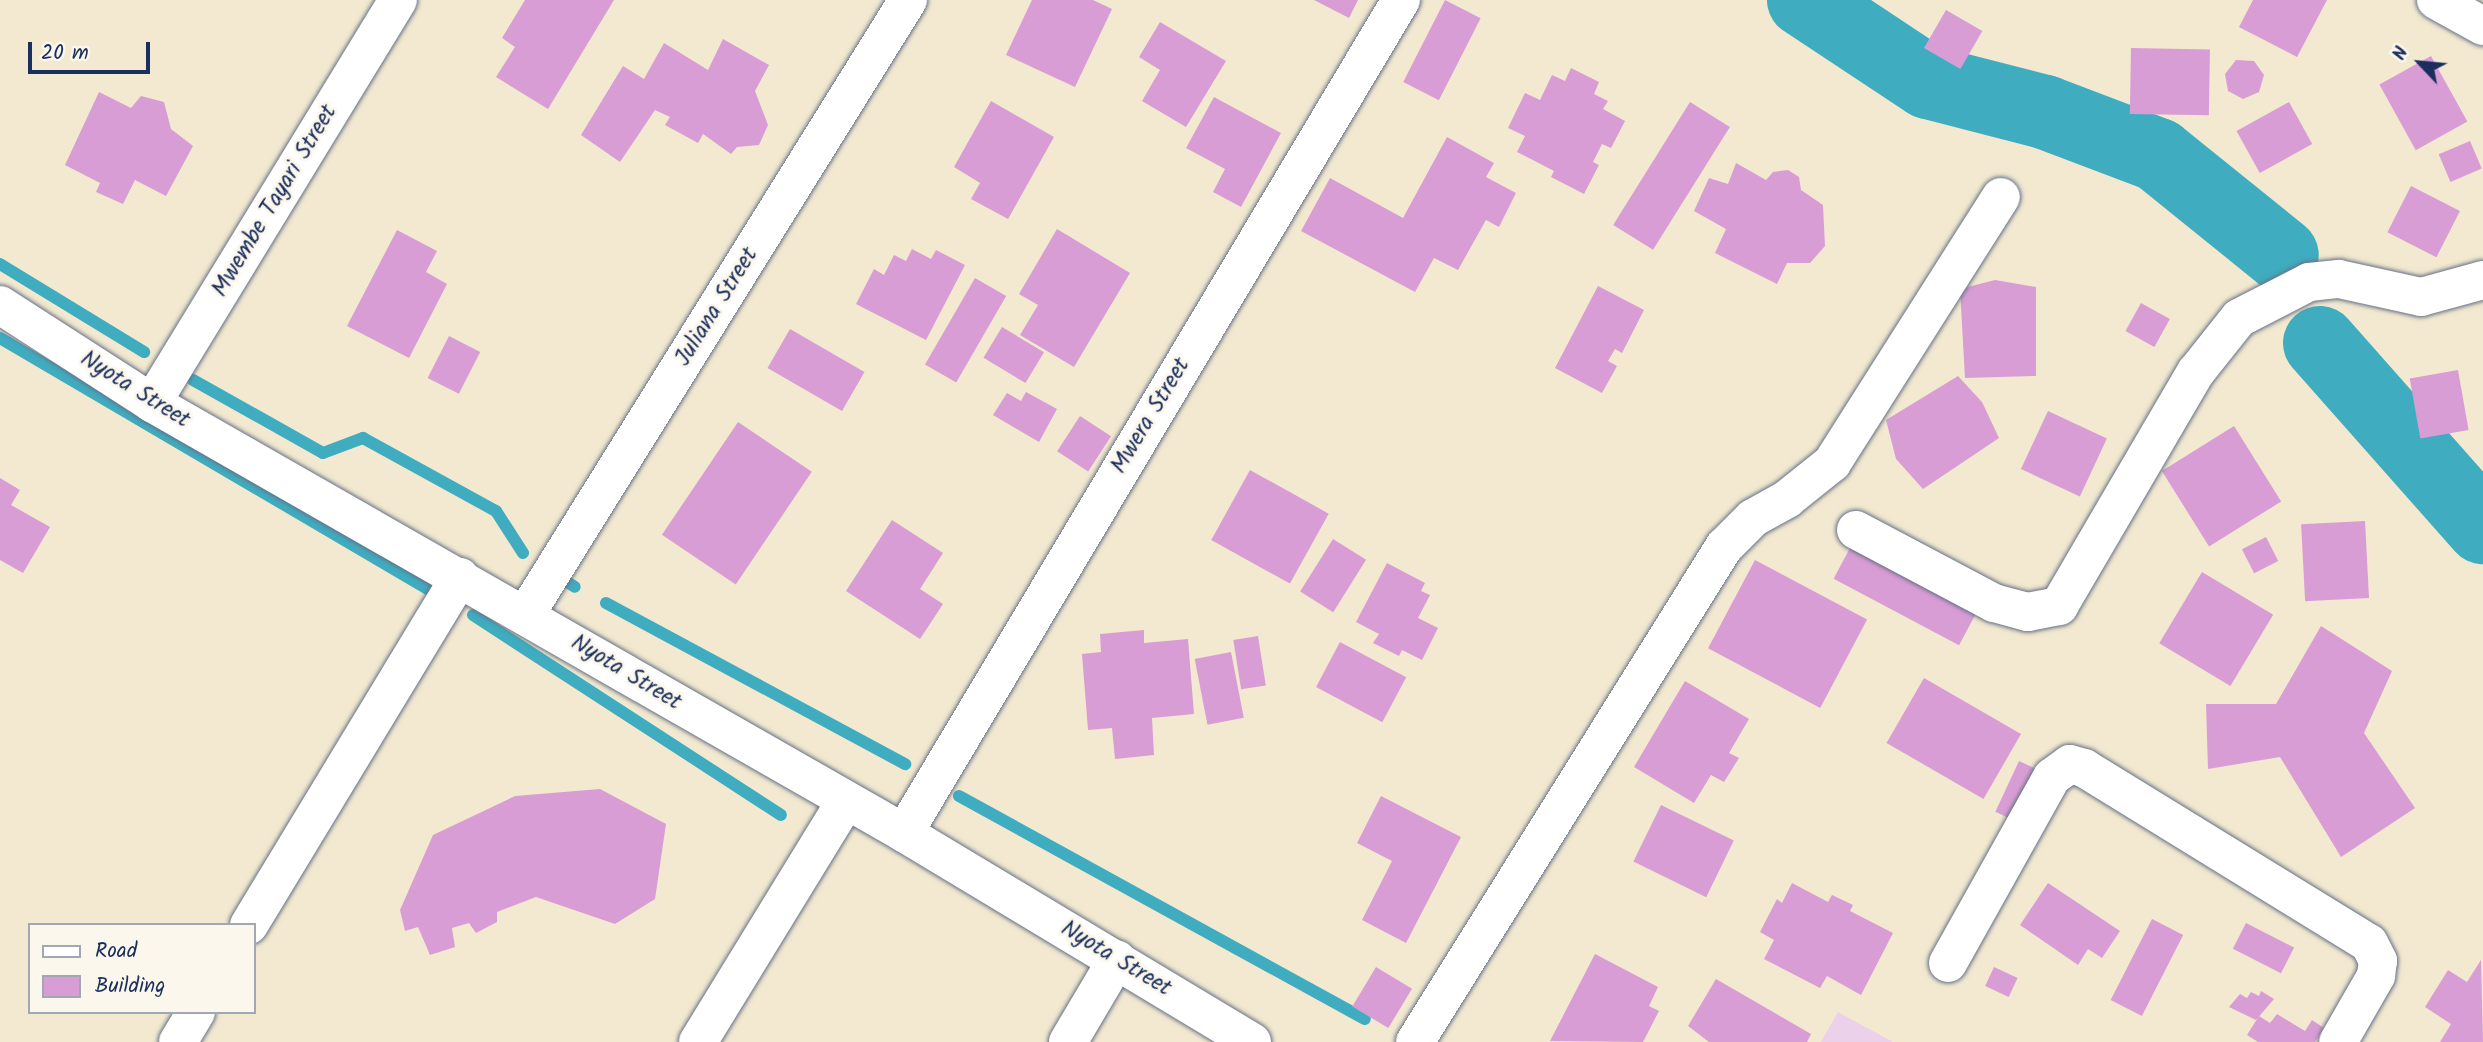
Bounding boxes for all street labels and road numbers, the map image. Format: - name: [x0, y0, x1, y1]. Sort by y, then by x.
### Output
- street label: Mwembe Tayari Street: [207, 100, 343, 302]
- street label: Juliana Street: [670, 243, 764, 371]
- street label: Nyota Street: [75, 345, 195, 435]
- street label: Mwera Street: [1106, 353, 1196, 479]
- street label: Nyota Street: [566, 629, 686, 717]
- street label: Nyota Street: [1056, 915, 1176, 1003]

